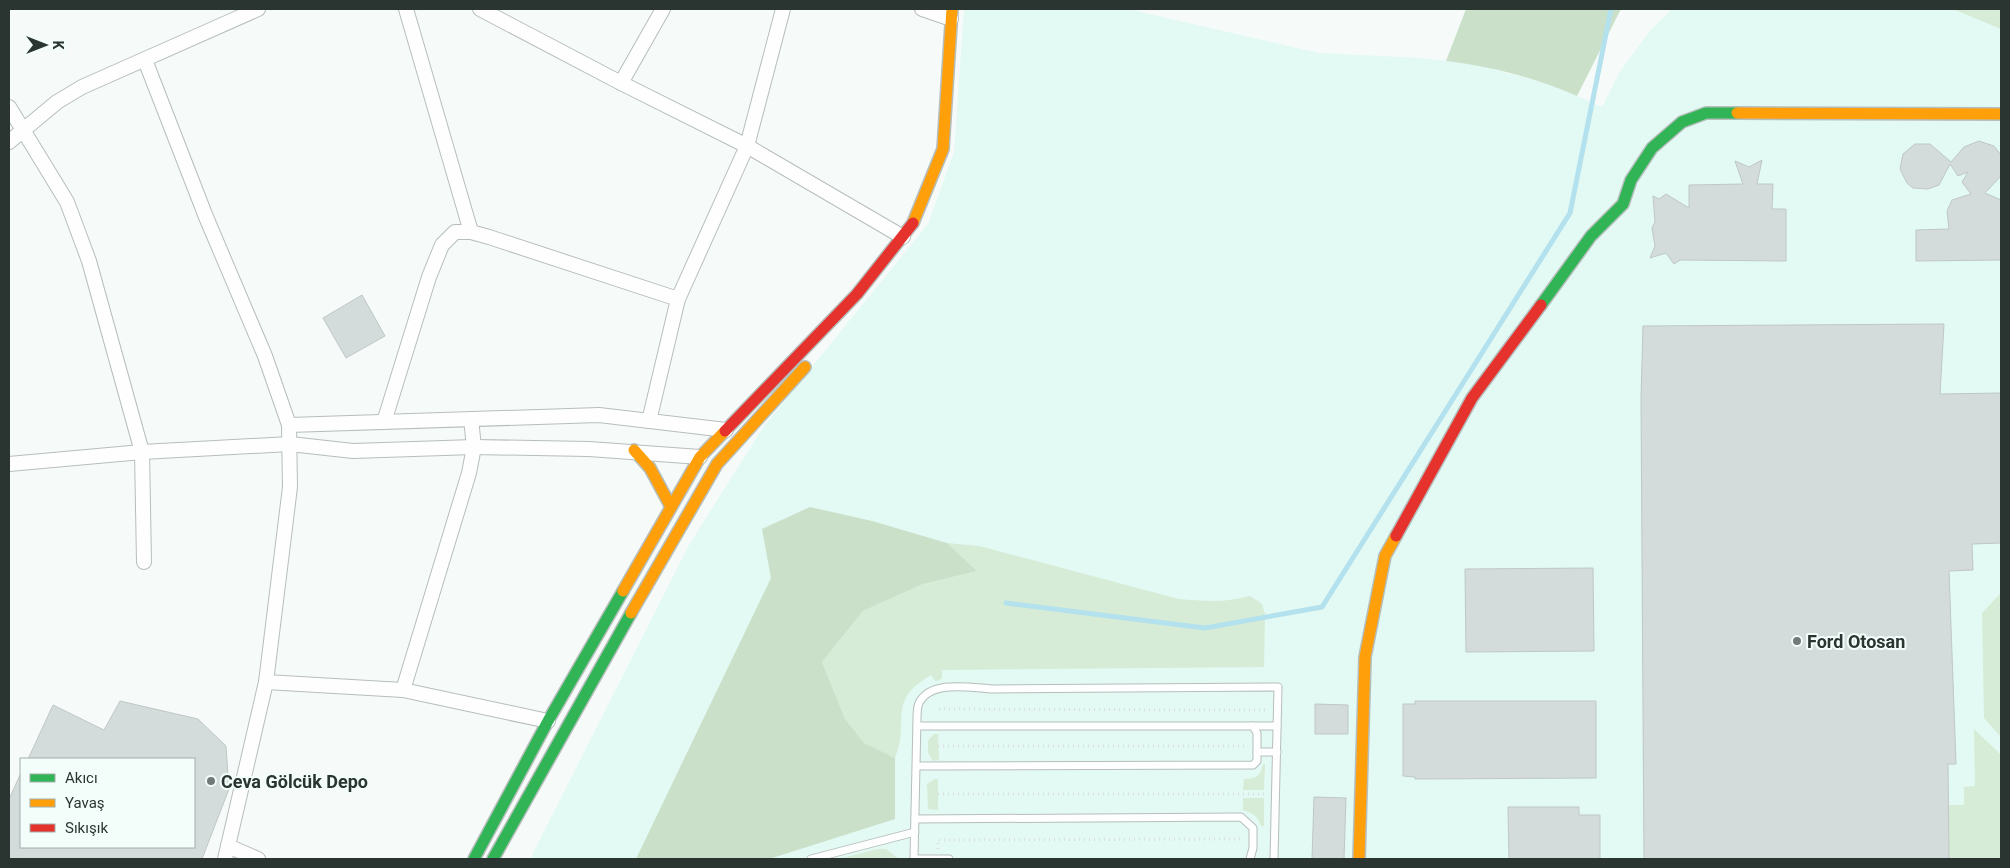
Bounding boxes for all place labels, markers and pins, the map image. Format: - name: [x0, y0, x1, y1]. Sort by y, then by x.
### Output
- place label: Ford Otosan: [1807, 631, 1905, 652]
- marker: Ford Otosan: [1791, 635, 1803, 647]
- place label: Ceva Gölcük Depo: [221, 771, 368, 792]
- marker: Ceva Gölcük Depo: [205, 775, 217, 787]

